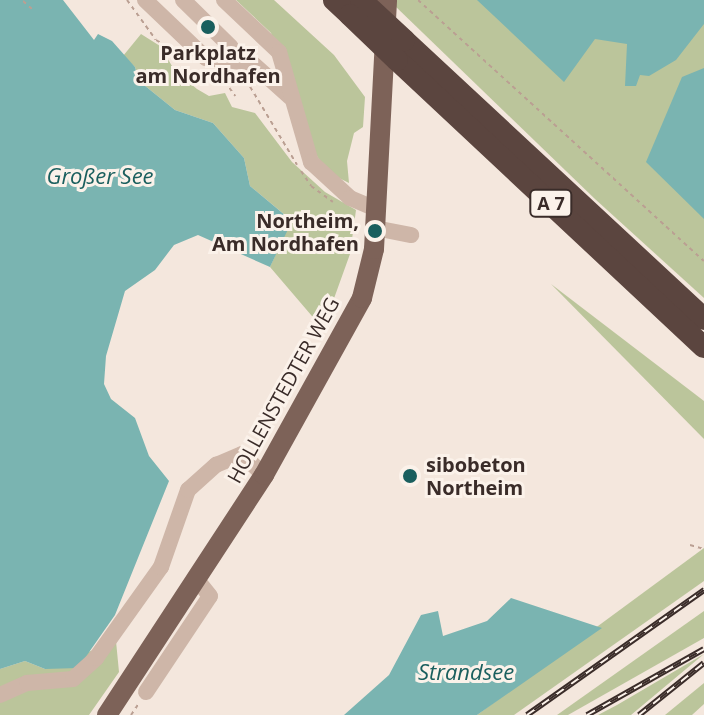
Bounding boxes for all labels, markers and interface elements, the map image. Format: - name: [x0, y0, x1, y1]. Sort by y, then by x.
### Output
- marker: Parkplatz am Nordhafen: [199, 18, 217, 36]
- place label: Parkplatz am Nordhafen: [135, 40, 281, 87]
- water label: Großer See: [46, 163, 154, 189]
- road number: A 7: [529, 189, 573, 217]
- place label: Northeim, Am Nordhafen: [212, 208, 359, 255]
- marker: Northeim, Am Nordhafen: [366, 222, 384, 240]
- street label: HOLLENSTEDTER WEG: [222, 293, 344, 487]
- place label: sibobeton Northeim: [426, 452, 526, 499]
- marker: sibobeton Northeim: [401, 467, 419, 485]
- water label: Strandsee: [418, 659, 514, 685]

